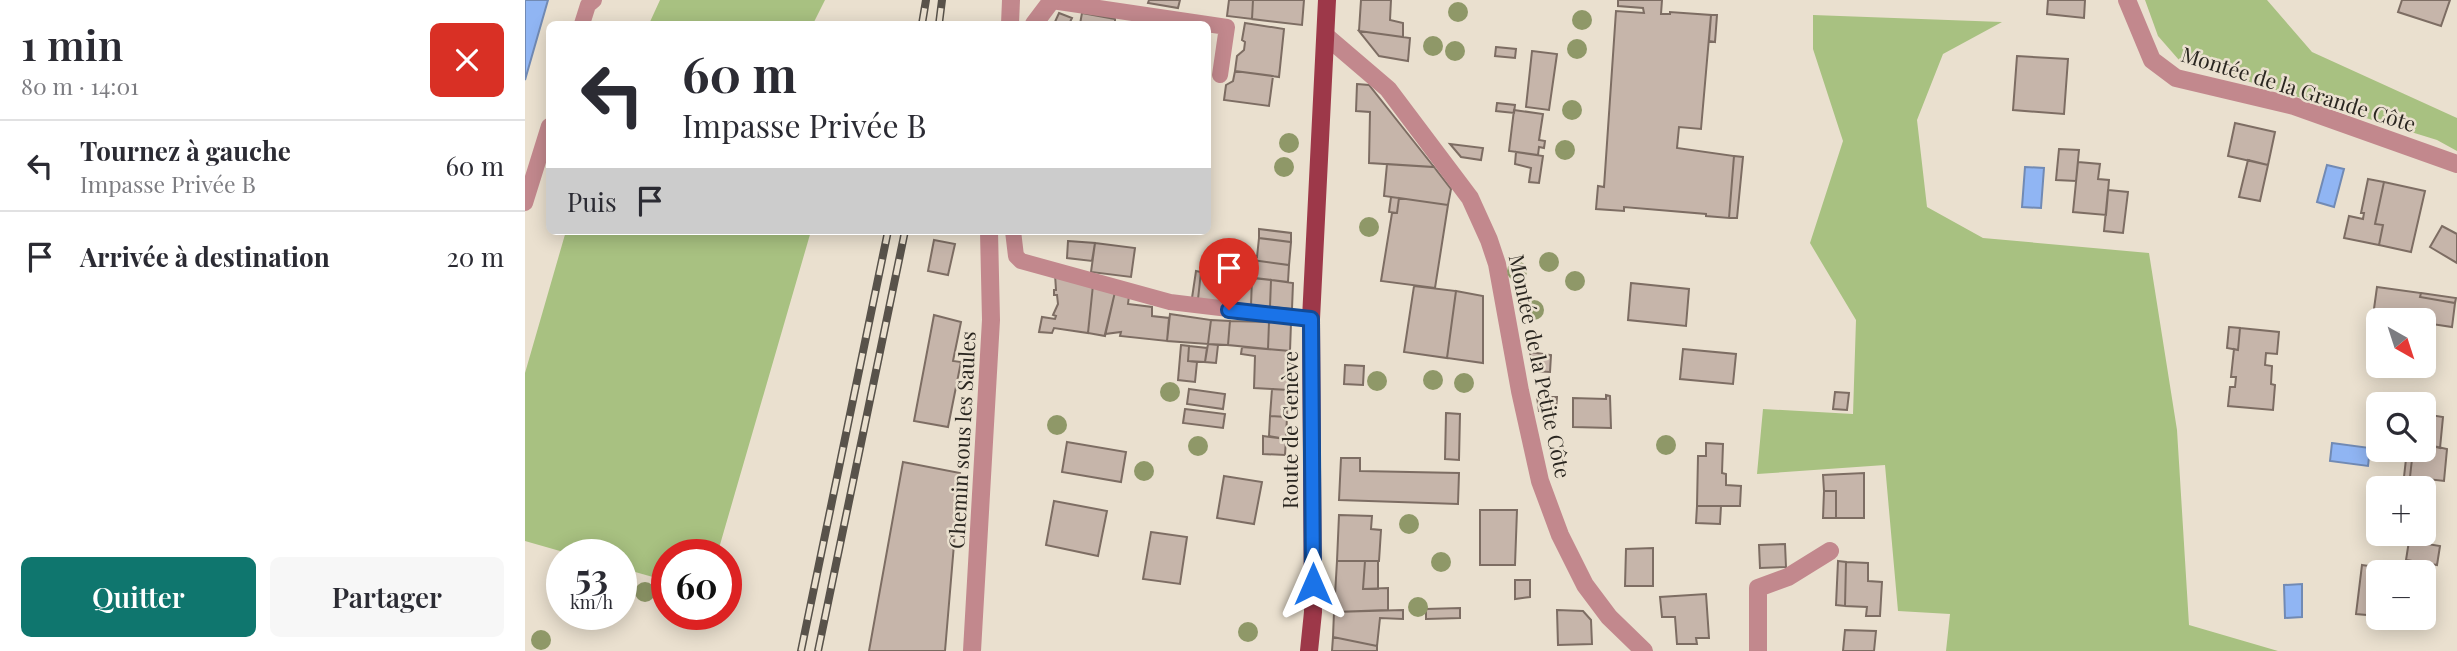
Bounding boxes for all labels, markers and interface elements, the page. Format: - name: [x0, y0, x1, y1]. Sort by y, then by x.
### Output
- text: 1 min: [21, 16, 123, 72]
- button: close: [430, 23, 504, 97]
- street label: Montée de la Grande Côte: [2178, 39, 2420, 137]
- text: 60 m: [682, 40, 797, 105]
- icon: left: [567, 49, 658, 140]
- text: 80 m · 14:01: [21, 70, 139, 101]
- text: Impasse Privée B: [682, 103, 927, 146]
- text: Tournez à gauche: [80, 133, 291, 168]
- icon: left: [21, 147, 59, 185]
- text: 60 m: [445, 148, 504, 183]
- text: Impasse Privée B: [80, 168, 256, 199]
- icon: arrive: [631, 182, 669, 220]
- text: Puis: [567, 184, 617, 219]
- icon: arrive: [21, 238, 59, 276]
- pin: [1199, 238, 1259, 310]
- text: Arrivée à destination: [80, 239, 330, 274]
- text: 20 m: [446, 239, 504, 274]
- icon: arrive: [1210, 249, 1248, 287]
- street label: Montée de la Petite Côte: [1504, 251, 1578, 481]
- north arrow: [2366, 308, 2436, 378]
- map controls: [2366, 308, 2436, 630]
- street label: Chemin sous les Saules: [941, 330, 981, 550]
- street label: Route de Genève: [1275, 351, 1303, 509]
- button: search: [2366, 392, 2436, 462]
- button: +: [2366, 476, 2436, 546]
- speed limit sign: 60: [651, 539, 742, 630]
- position arrow: [1276, 547, 1350, 621]
- text: 53: [575, 552, 608, 599]
- button: Quitter: [21, 557, 256, 637]
- button: Partager: [270, 557, 504, 637]
- button: −: [2366, 560, 2436, 630]
- text: km/h: [570, 590, 613, 614]

